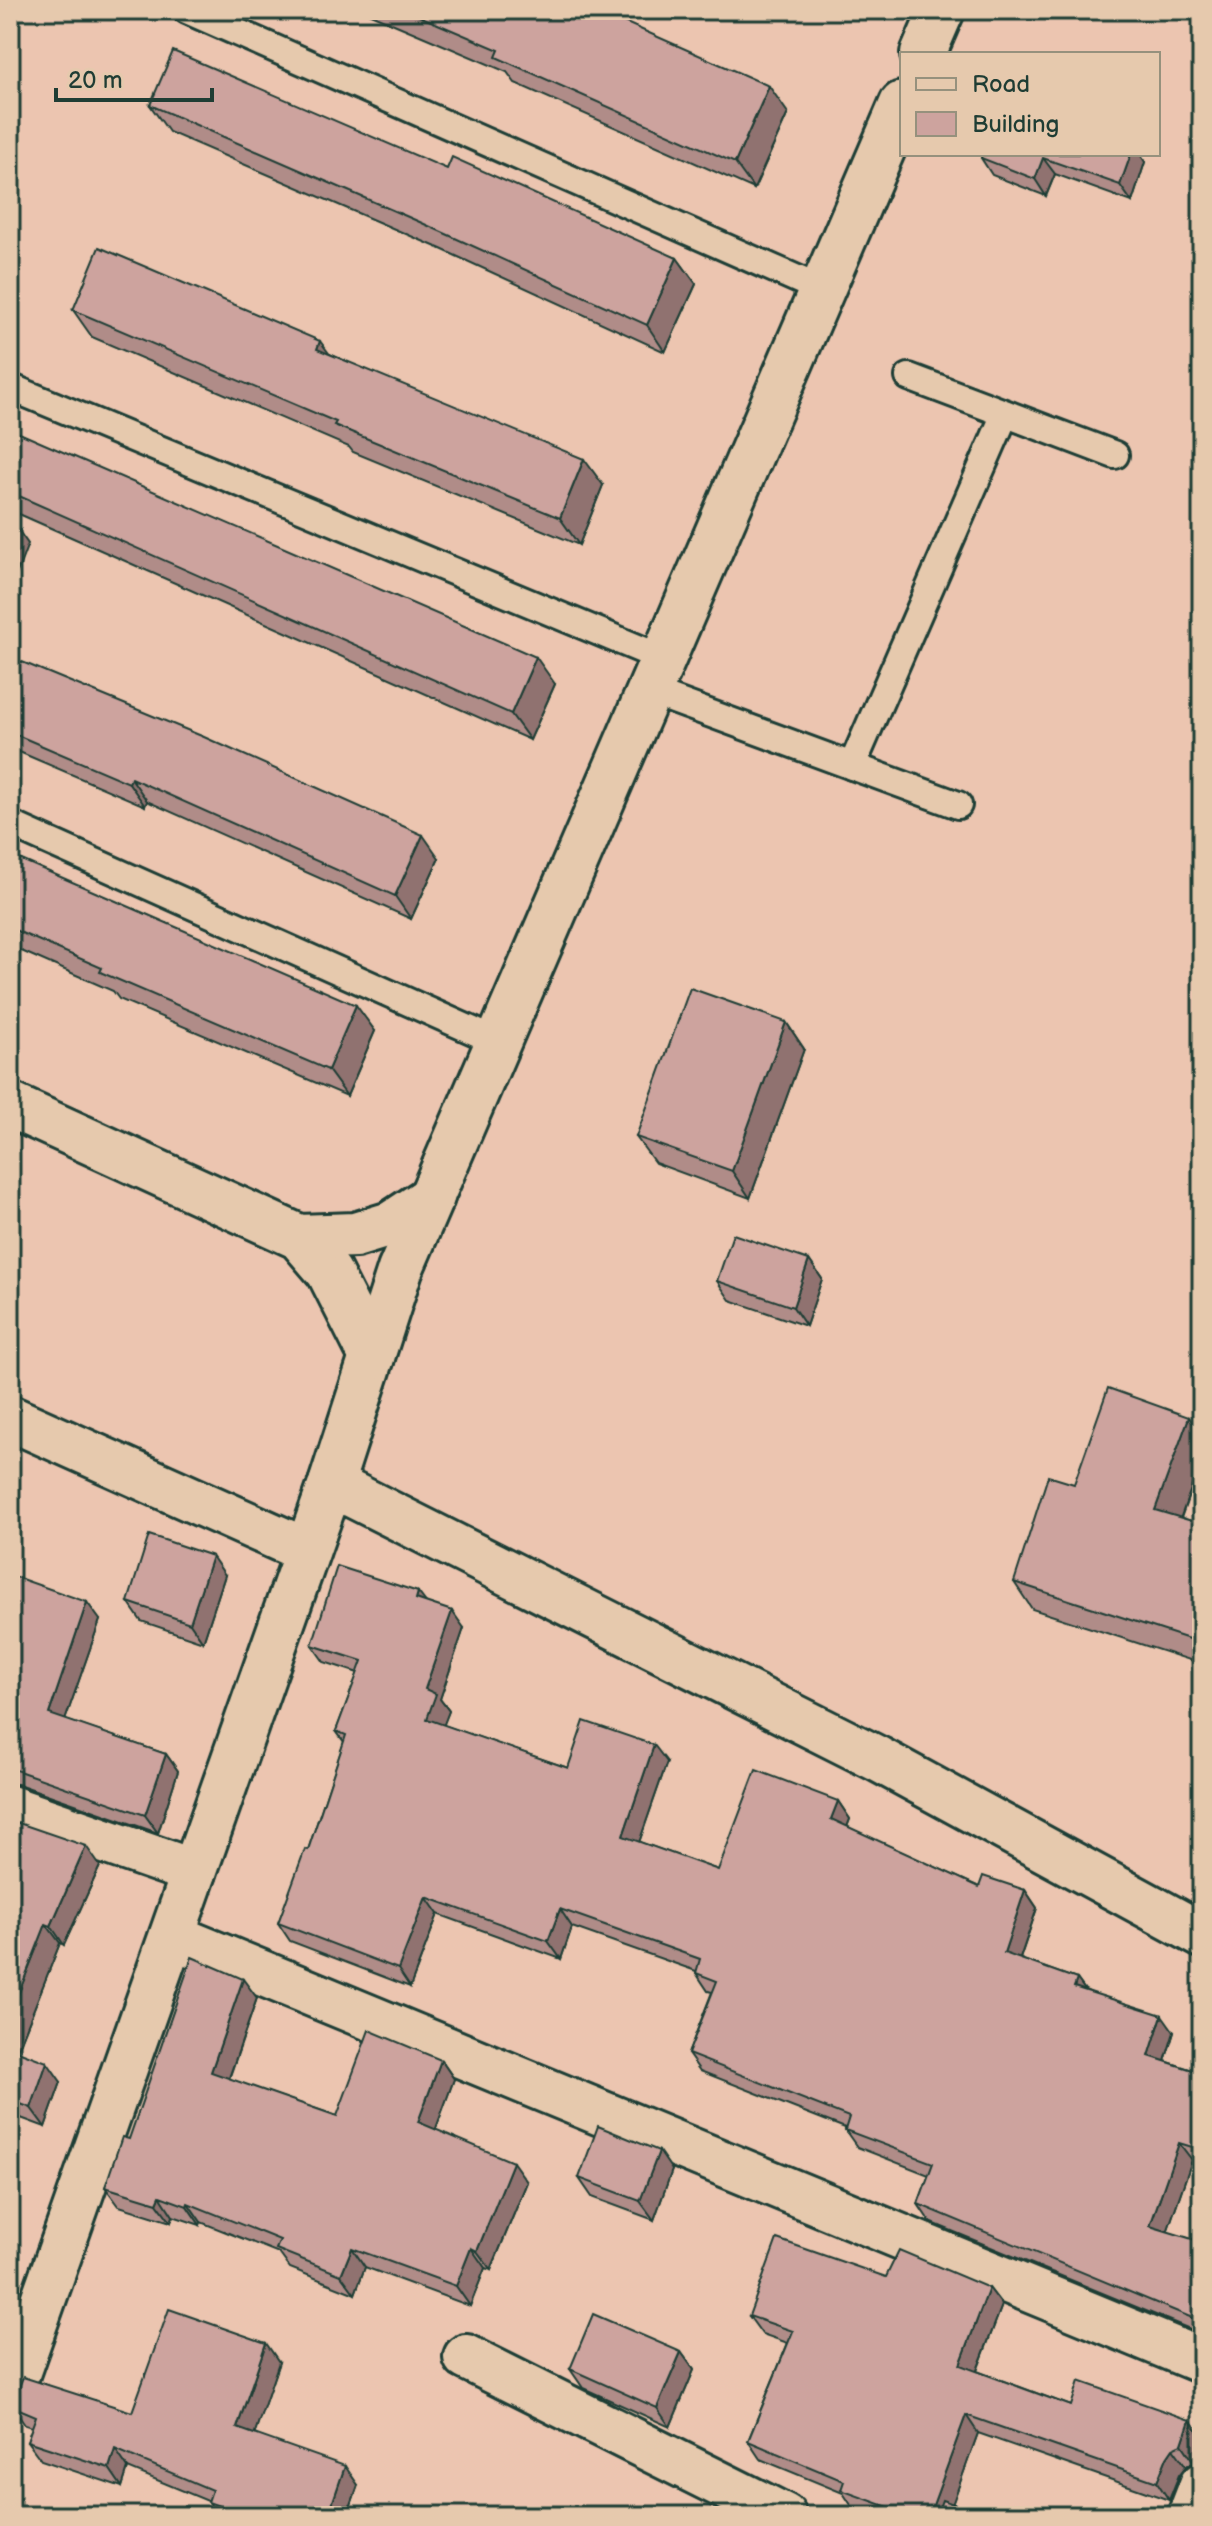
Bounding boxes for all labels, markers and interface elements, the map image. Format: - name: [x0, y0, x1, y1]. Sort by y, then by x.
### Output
- scale bar: [56, 52, 212, 102]
- legend: [900, 52, 1160, 156]
- text: 20 m: [68, 66, 123, 95]
- text: Road: [972, 70, 1030, 99]
- text: Building: [972, 110, 1059, 139]

